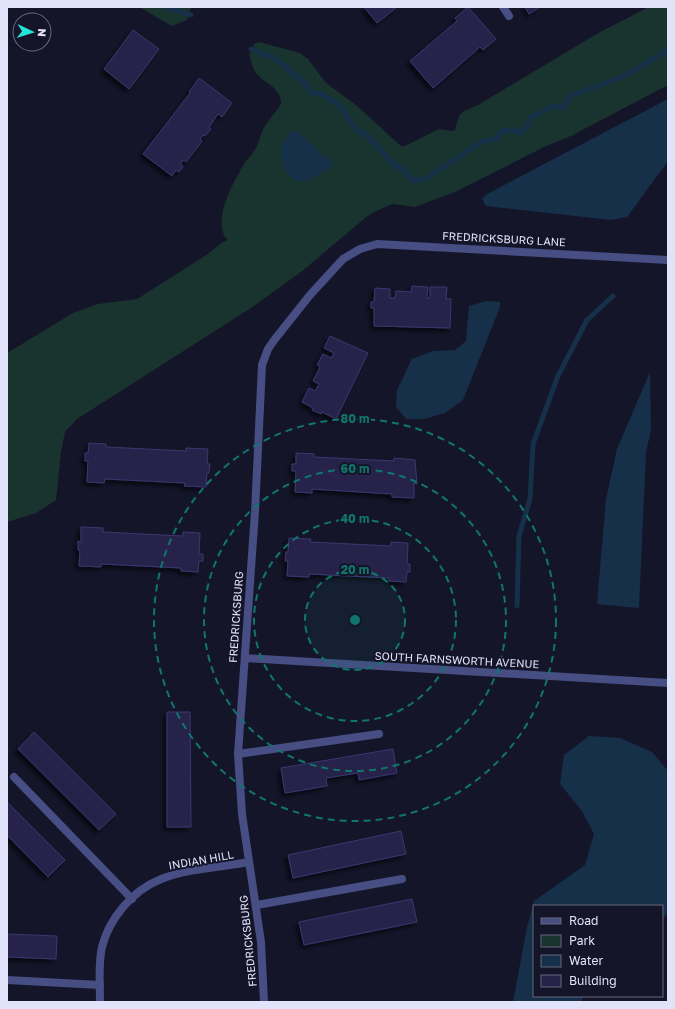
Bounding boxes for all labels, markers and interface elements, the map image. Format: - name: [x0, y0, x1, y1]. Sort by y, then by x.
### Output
- north arrow: [12, 12, 52, 52]
- text: N: [36, 28, 49, 37]
- street label: FREDRICKSBURG LANE: [442, 229, 566, 248]
- text: 80 m: [341, 411, 369, 426]
- text: 60 m: [341, 461, 369, 476]
- text: 40 m: [341, 511, 369, 526]
- text: 20 m: [341, 562, 369, 577]
- street label: FREDRICKSBURG: [226, 570, 245, 663]
- centre of rings: [348, 613, 362, 627]
- street label: SOUTH FARNSWORTH AVENUE: [374, 649, 540, 670]
- street label: INDIAN HILL: [167, 847, 235, 872]
- street label: FREDRICKSBURG: [236, 894, 259, 987]
- legend: [533, 905, 663, 997]
- text: Road: [569, 913, 598, 928]
- text: Park: [569, 933, 595, 948]
- text: Water: [569, 953, 603, 968]
- text: Building: [569, 973, 617, 988]

